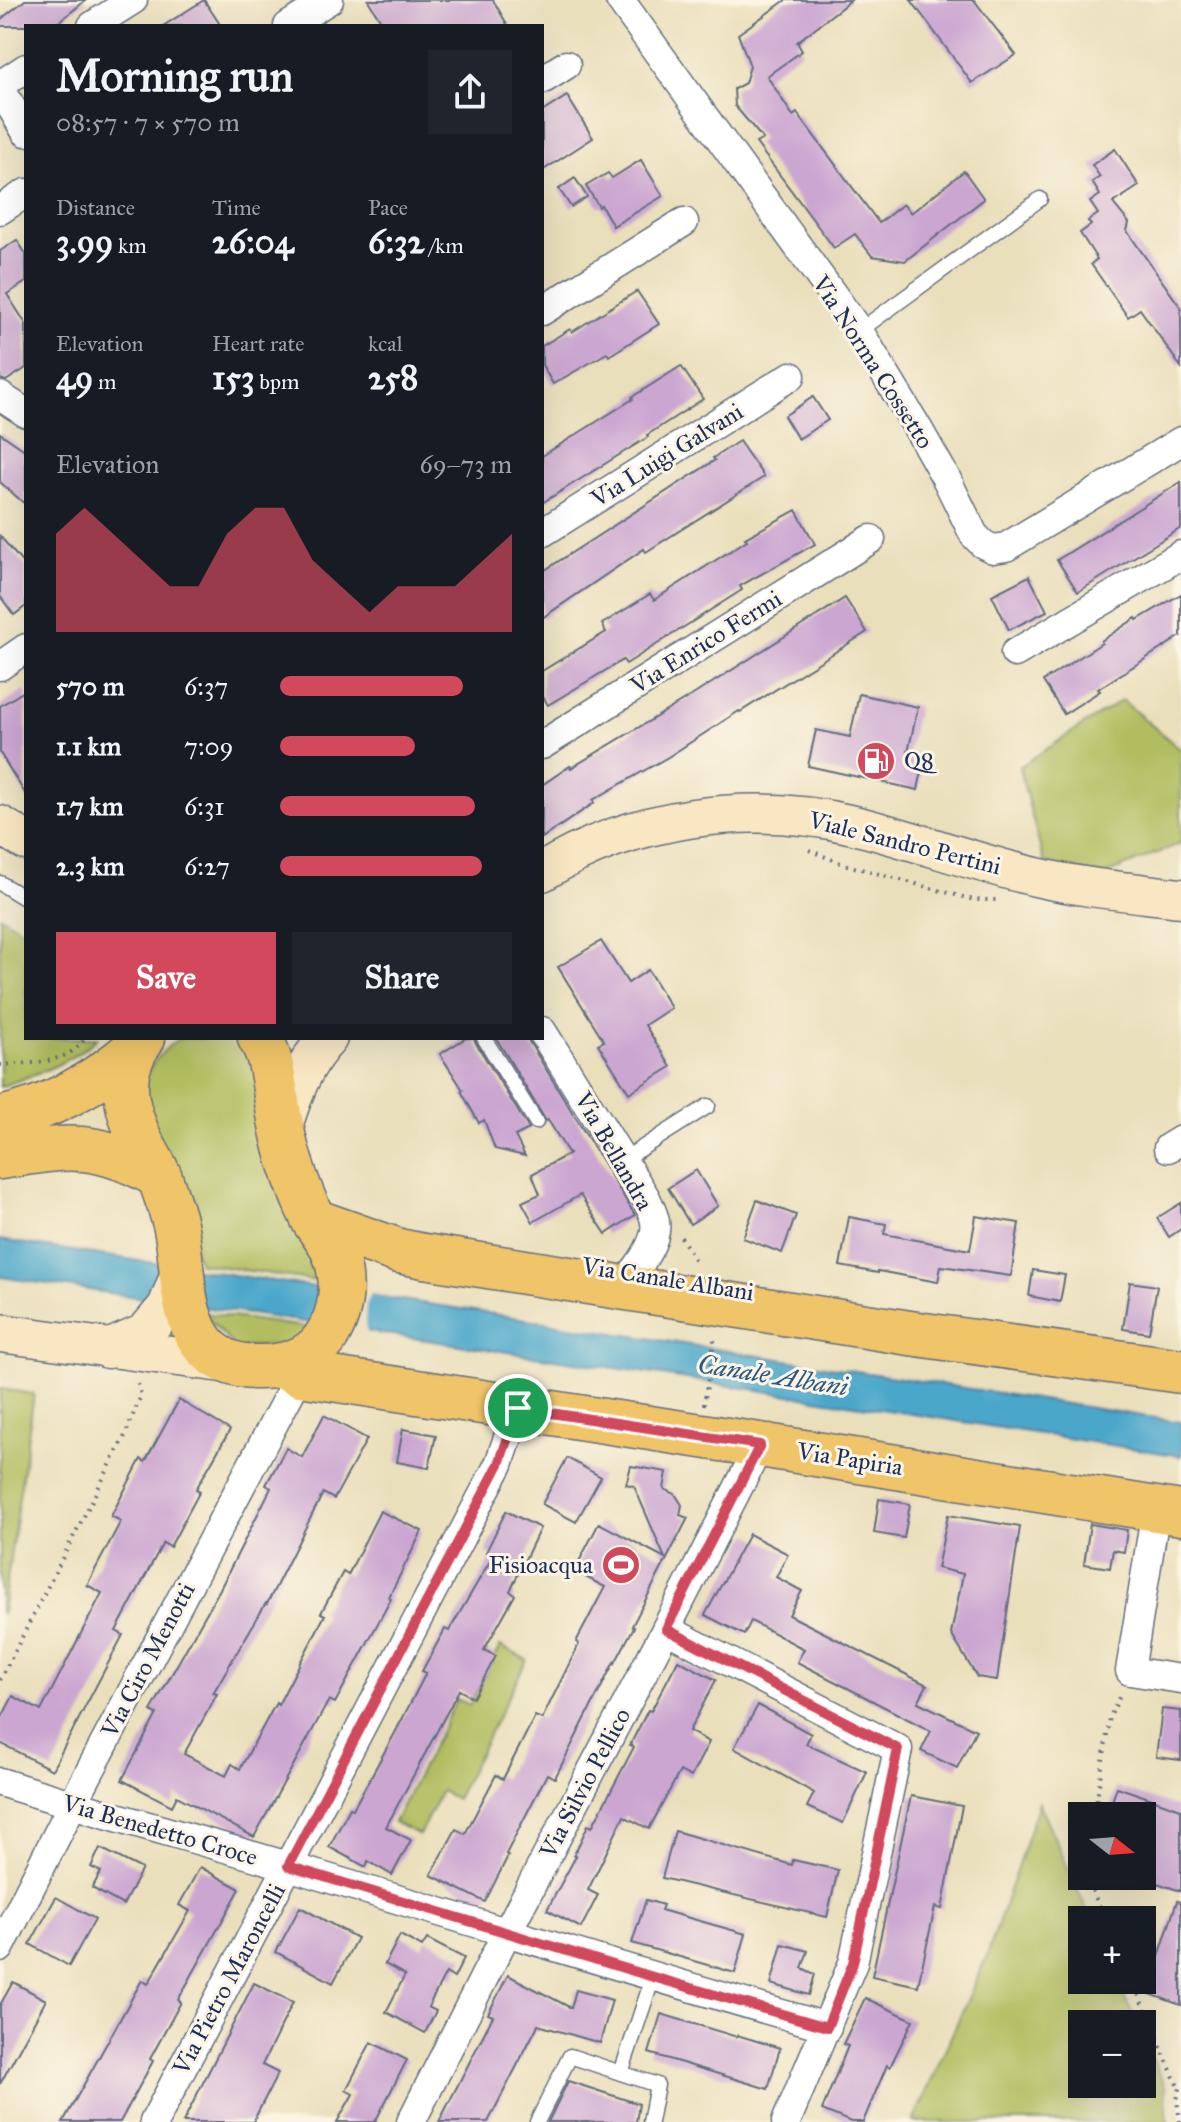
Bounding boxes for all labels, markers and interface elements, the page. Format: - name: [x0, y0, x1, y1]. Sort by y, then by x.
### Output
- text: Morning run: [56, 49, 293, 103]
- button: share: [428, 50, 512, 134]
- text: 08:57 · 7 × 570 m: [56, 106, 240, 138]
- text: Distance: [56, 194, 135, 221]
- text: Time: [212, 194, 261, 221]
- text: Pace: [368, 194, 408, 221]
- text: 3.99: [56, 221, 113, 262]
- text: 26:04: [212, 221, 294, 262]
- text: 6:32: [368, 221, 424, 262]
- text: km: [113, 232, 147, 259]
- text: /km: [424, 232, 464, 259]
- street label: Via Norma Cossetto: [805, 269, 940, 454]
- text: Elevation: [56, 330, 143, 357]
- text: Heart rate: [212, 330, 305, 357]
- text: kcal: [368, 330, 403, 357]
- text: 49: [56, 357, 93, 398]
- text: 153: [212, 357, 255, 398]
- text: 258: [368, 357, 418, 398]
- text: m: [93, 368, 116, 395]
- text: bpm: [255, 368, 299, 395]
- street label: Via Luigi Galvani: [585, 396, 749, 514]
- text: Elevation: [56, 448, 159, 480]
- text: 69–73 m: [419, 448, 512, 480]
- street label: Via Enrico Fermi: [624, 583, 788, 701]
- text: 570 m: [56, 670, 125, 702]
- text: 6:37: [184, 670, 228, 702]
- text: 1.1 km: [56, 730, 121, 762]
- text: 7:09: [184, 730, 234, 762]
- fuel station icon: Q8: [855, 740, 897, 782]
- place label: Q8: [904, 746, 938, 776]
- text: 1.7 km: [56, 790, 124, 822]
- text: 6:31: [184, 790, 225, 822]
- street label: Viale Sandro Pertini: [805, 804, 1005, 881]
- text: 2.3 km: [56, 850, 125, 882]
- text: 6:27: [184, 850, 230, 882]
- button: Save: [56, 932, 276, 1024]
- button: Share: [292, 932, 512, 1024]
- street label: Via Bellandra: [568, 1086, 660, 1216]
- street label: Via Canale Albani: [579, 1250, 757, 1307]
- water label: Canale Albani: [696, 1347, 851, 1403]
- pin: [484, 1374, 552, 1442]
- icon: arrive: [496, 1386, 540, 1430]
- street label: Via Papiria: [794, 1436, 906, 1482]
- sports icon: Fisioacqua: [600, 1544, 642, 1586]
- place label: Fisioacqua: [489, 1550, 594, 1580]
- street label: Via Ciro Menotti: [94, 1577, 202, 1744]
- street label: Via Silvio Pellico: [532, 1703, 637, 1864]
- street label: Via Benedetto Croce: [58, 1788, 261, 1872]
- north arrow: [1068, 1802, 1156, 1890]
- map controls: [1068, 1802, 1156, 2098]
- street label: Via Pietro Maroncelli: [165, 1878, 292, 2081]
- button: +: [1068, 1906, 1156, 1994]
- button: −: [1068, 2010, 1156, 2098]

